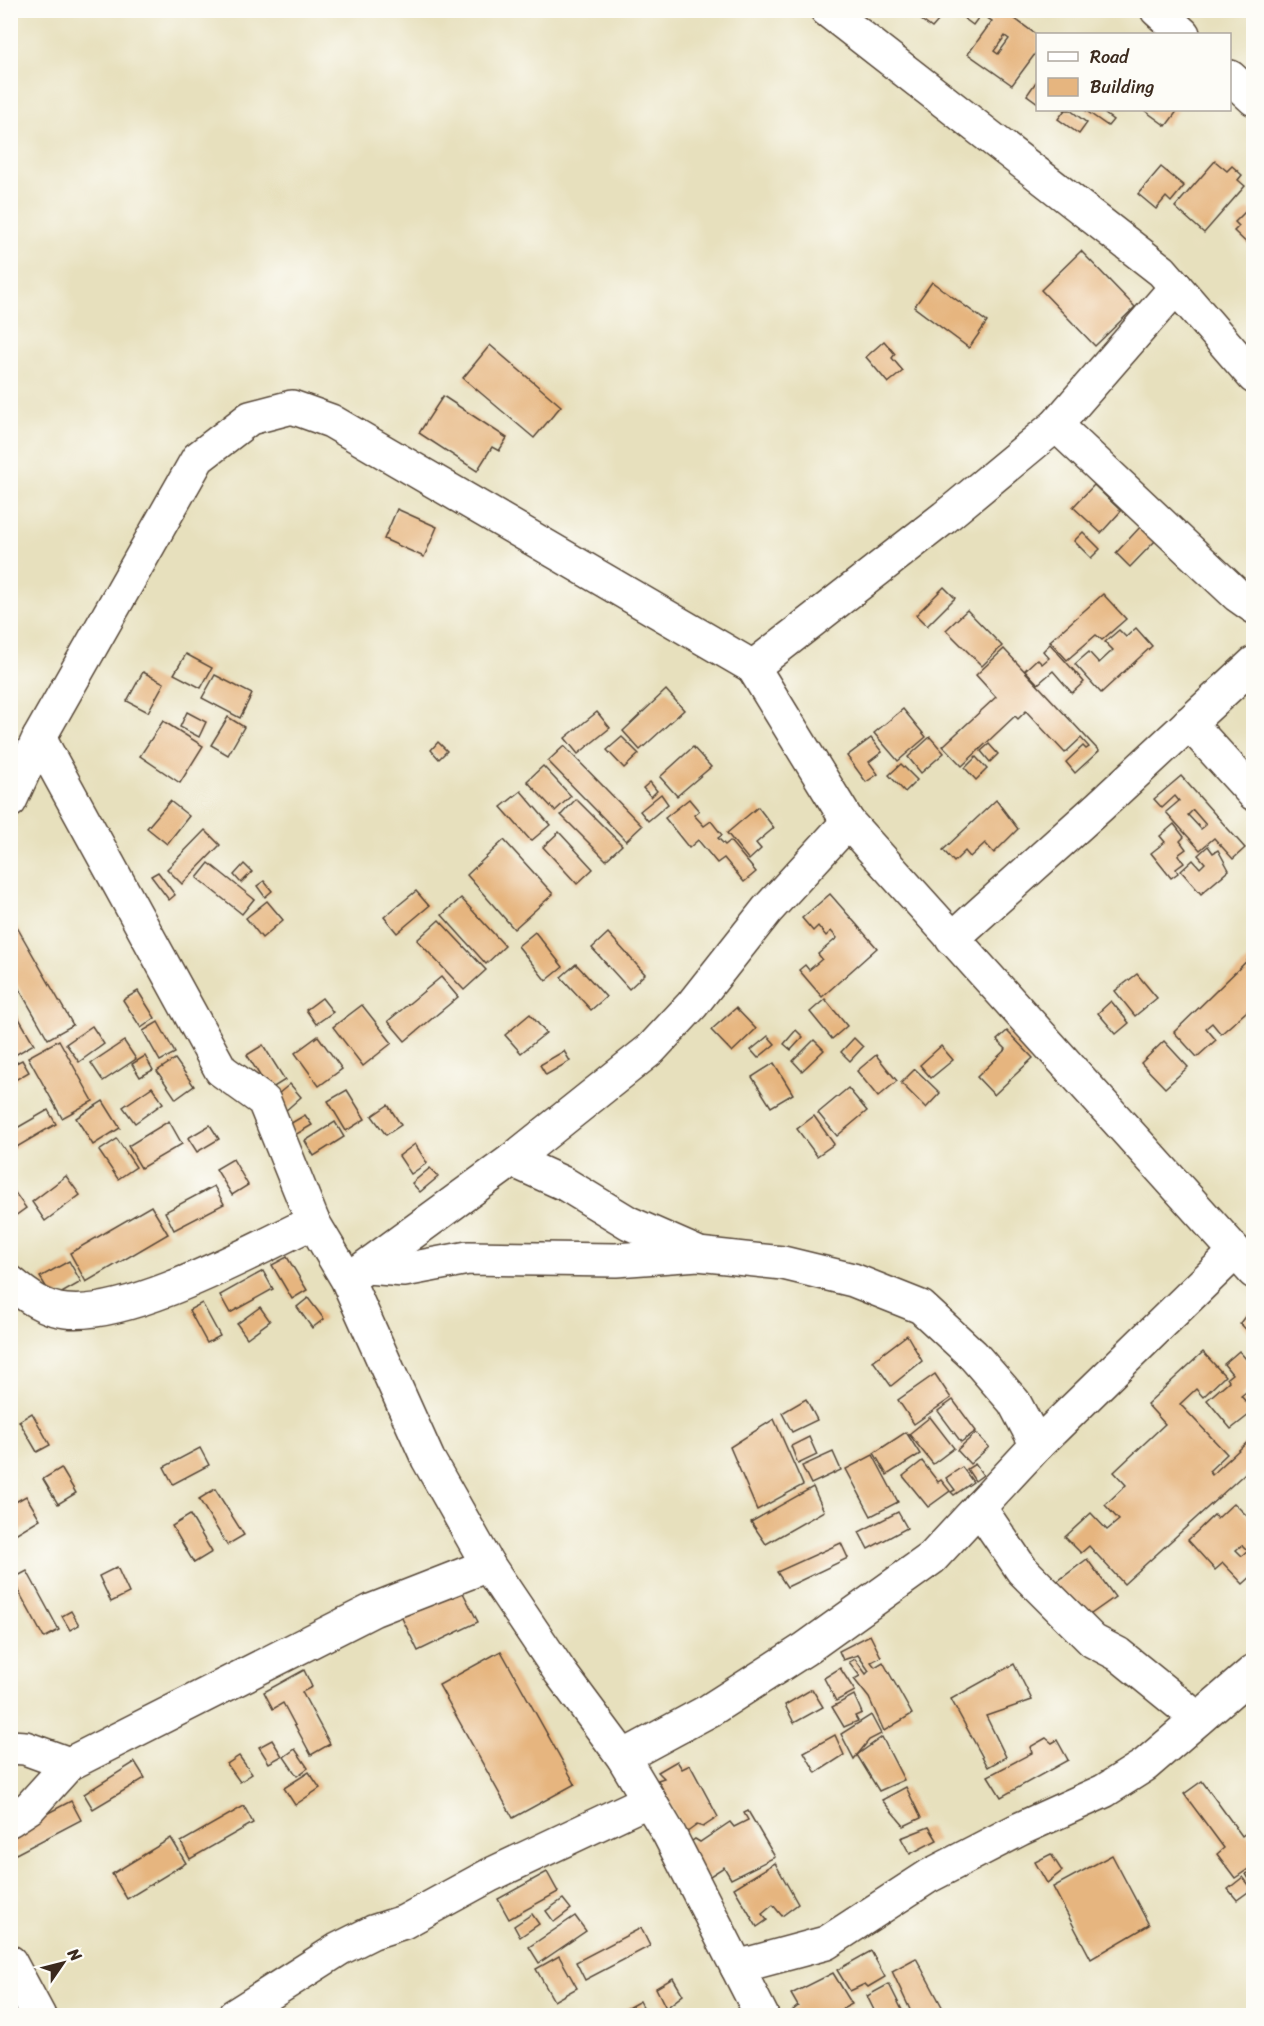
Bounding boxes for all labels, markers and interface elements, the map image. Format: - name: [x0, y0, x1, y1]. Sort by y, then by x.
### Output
- legend: [1036, 33, 1231, 111]
- text: Road: [1090, 41, 1130, 73]
- text: Building: [1090, 71, 1154, 103]
- north arrow: [33, 1933, 93, 1993]
- text: N: [59, 1941, 90, 1968]

